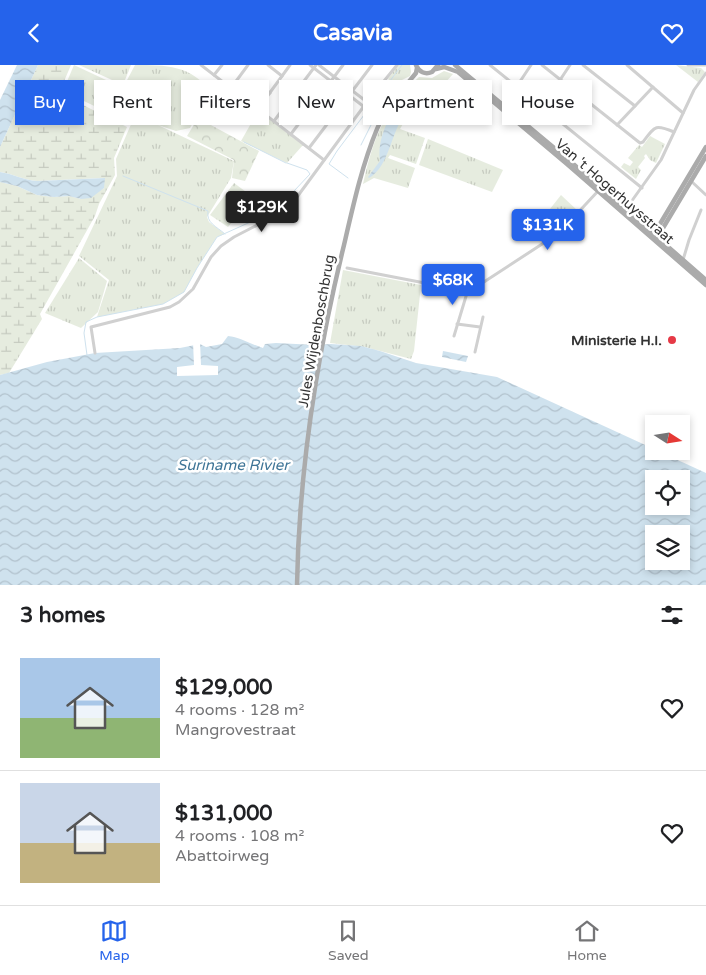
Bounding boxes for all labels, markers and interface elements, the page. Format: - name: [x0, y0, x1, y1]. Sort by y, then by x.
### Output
- icon: back: [20, 19, 48, 47]
- icon: heart: [658, 19, 686, 47]
- text: Casavia: [313, 20, 393, 46]
- chip: Buy: [15, 80, 84, 125]
- chip: Rent: [94, 80, 171, 125]
- chip: Filters: [181, 80, 269, 125]
- chip: New: [279, 80, 353, 125]
- chip: Apartment: [363, 80, 492, 125]
- chip: House: [502, 80, 592, 125]
- street label: Van 't Hogerhuysstraat: [552, 135, 678, 248]
- pin: $129K: [227, 191, 297, 233]
- text: $129K: [237, 197, 287, 217]
- pin: $131K: [513, 209, 583, 251]
- text: $131K: [523, 215, 573, 235]
- street label: Jules Wijdenboschbrug: [295, 253, 338, 409]
- pin: $68K: [423, 263, 483, 306]
- text: $68K: [433, 270, 473, 290]
- place label: Ministerie H.I.: [571, 332, 662, 349]
- marker: Ministerie H.I.: [666, 334, 678, 346]
- north arrow: [645, 415, 690, 460]
- map controls: [645, 415, 690, 570]
- water label: Suriname Rivier: [177, 456, 291, 474]
- button: locate: [645, 470, 690, 515]
- button: layers: [645, 525, 690, 570]
- icon: filters: [658, 601, 686, 629]
- text: 3 homes: [20, 603, 105, 628]
- text: $129,000: [175, 675, 273, 700]
- icon: home: [60, 678, 120, 738]
- icon: heart: [658, 694, 686, 722]
- text: 4 rooms · 128 m²: [175, 700, 304, 720]
- text: Mangrovestraat: [175, 720, 296, 740]
- text: $131,000: [175, 801, 273, 826]
- icon: home: [60, 803, 120, 863]
- icon: heart: [658, 819, 686, 847]
- text: 4 rooms · 108 m²: [175, 826, 304, 846]
- text: Abattoirweg: [175, 846, 269, 866]
- tab: Map: [99, 917, 130, 964]
- tab: Saved: [328, 917, 369, 964]
- tab: Home: [567, 917, 607, 964]

